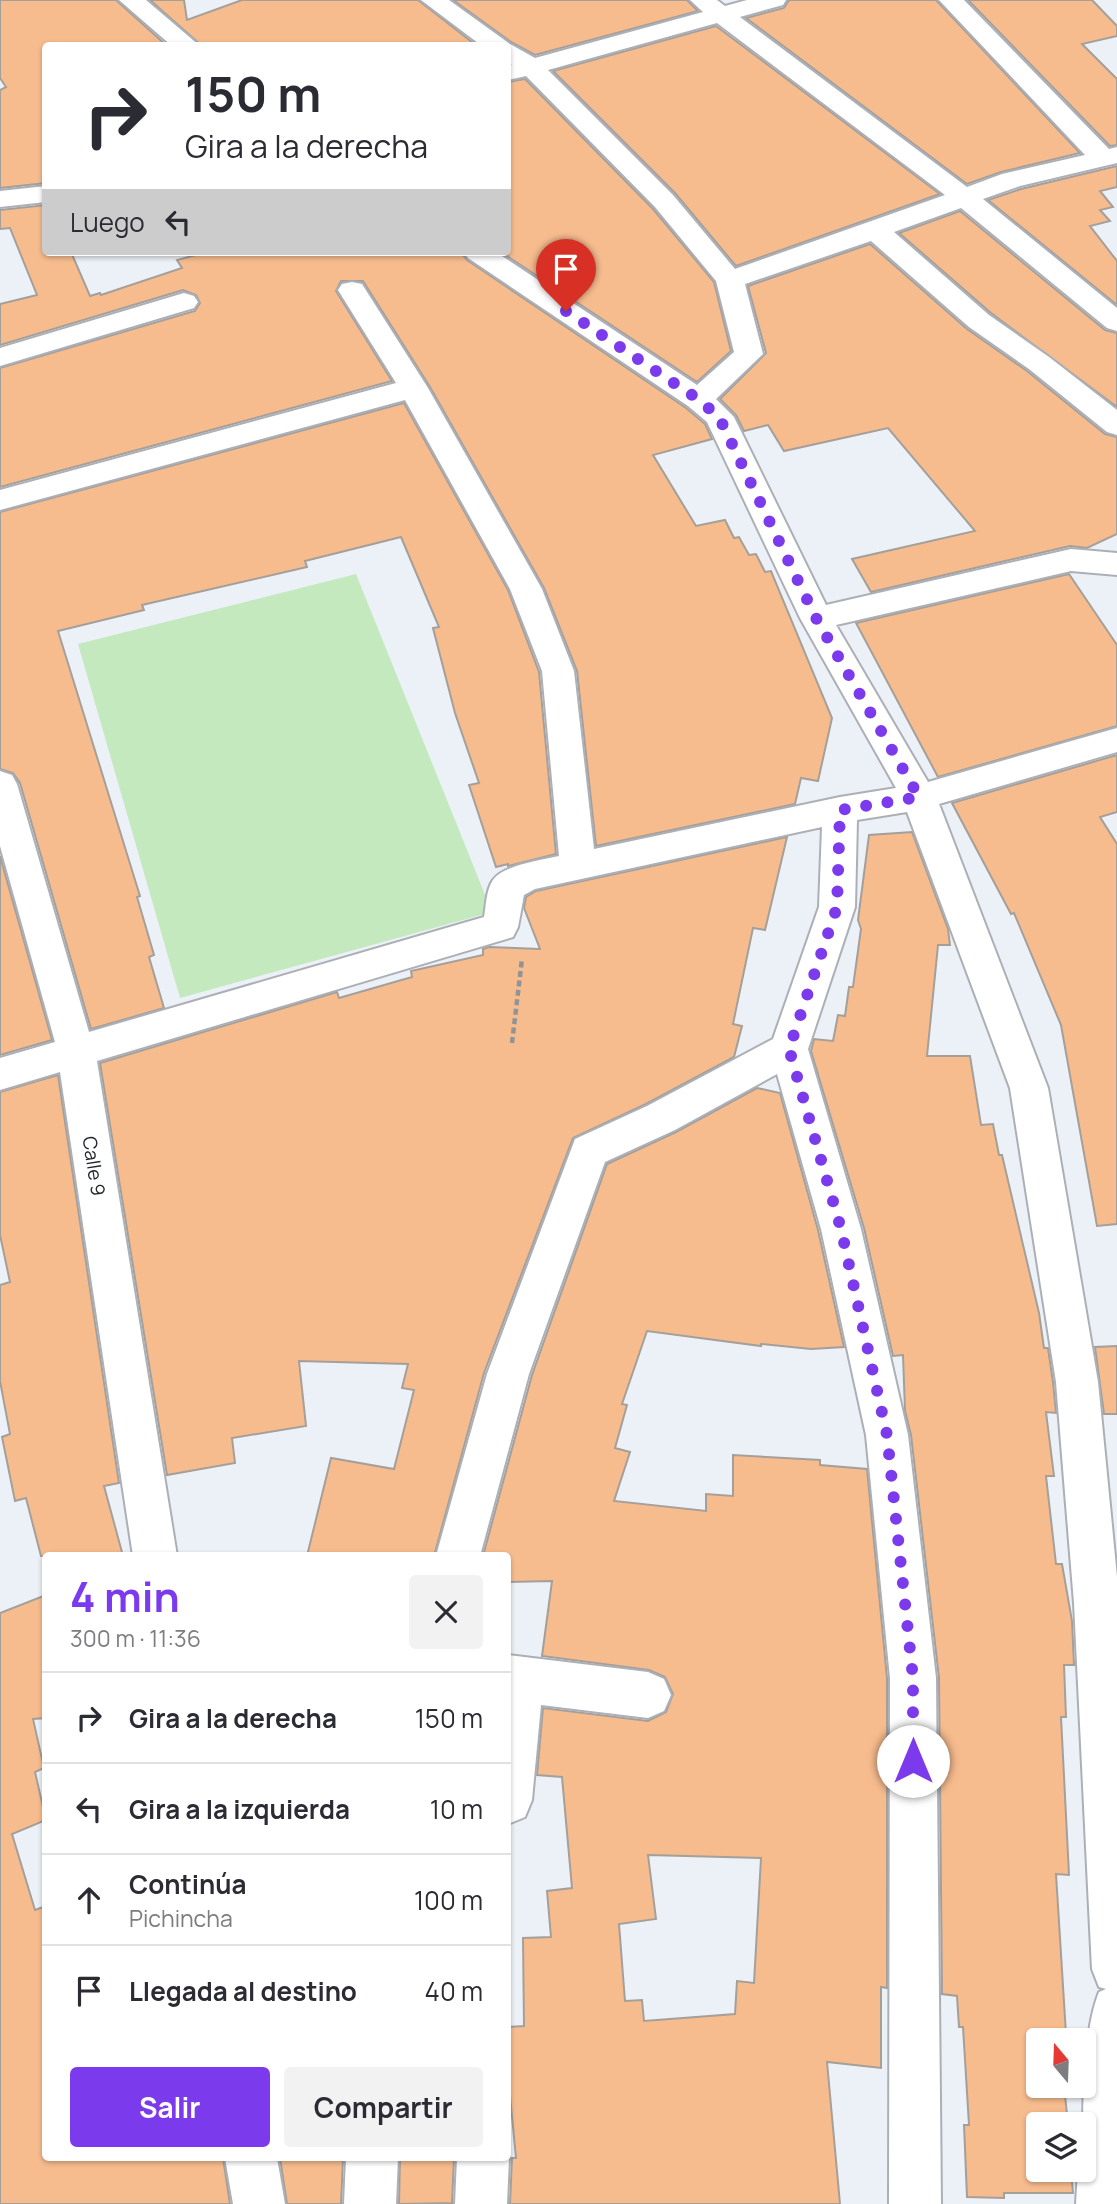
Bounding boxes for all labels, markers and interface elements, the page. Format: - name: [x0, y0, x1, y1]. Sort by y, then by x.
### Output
- text: 150 m: [185, 60, 321, 127]
- icon: right: [70, 70, 161, 161]
- text: Gira a la derecha: [185, 124, 428, 168]
- icon: left: [159, 203, 197, 241]
- text: Luego: [70, 204, 145, 240]
- pin: [536, 239, 596, 311]
- icon: arrive: [547, 250, 585, 288]
- street label: Calle 9: [76, 1134, 112, 1198]
- text: 4 min: [70, 1567, 180, 1625]
- button: close: [409, 1575, 483, 1649]
- text: 300 m · 11:36: [70, 1622, 201, 1654]
- icon: right: [70, 1699, 108, 1737]
- text: Gira a la derecha: [129, 1700, 337, 1736]
- text: 150 m: [415, 1700, 483, 1736]
- position arrow: [876, 1724, 950, 1798]
- icon: left: [70, 1790, 108, 1828]
- text: Gira a la izquierda: [129, 1791, 350, 1827]
- text: 10 m: [430, 1791, 483, 1827]
- text: Continúa: [129, 1866, 247, 1902]
- icon: ahead: [70, 1881, 108, 1919]
- text: 100 m: [414, 1882, 483, 1918]
- text: Pichincha: [129, 1902, 233, 1934]
- icon: arrive: [70, 1972, 108, 2010]
- text: Llegada al destino: [129, 1973, 357, 2009]
- text: 40 m: [425, 1973, 483, 2009]
- north arrow: [1026, 2028, 1096, 2098]
- map controls: [1026, 2028, 1096, 2182]
- button: Salir: [70, 2067, 270, 2147]
- button: Compartir: [284, 2067, 483, 2147]
- button: layers: [1026, 2112, 1096, 2182]

